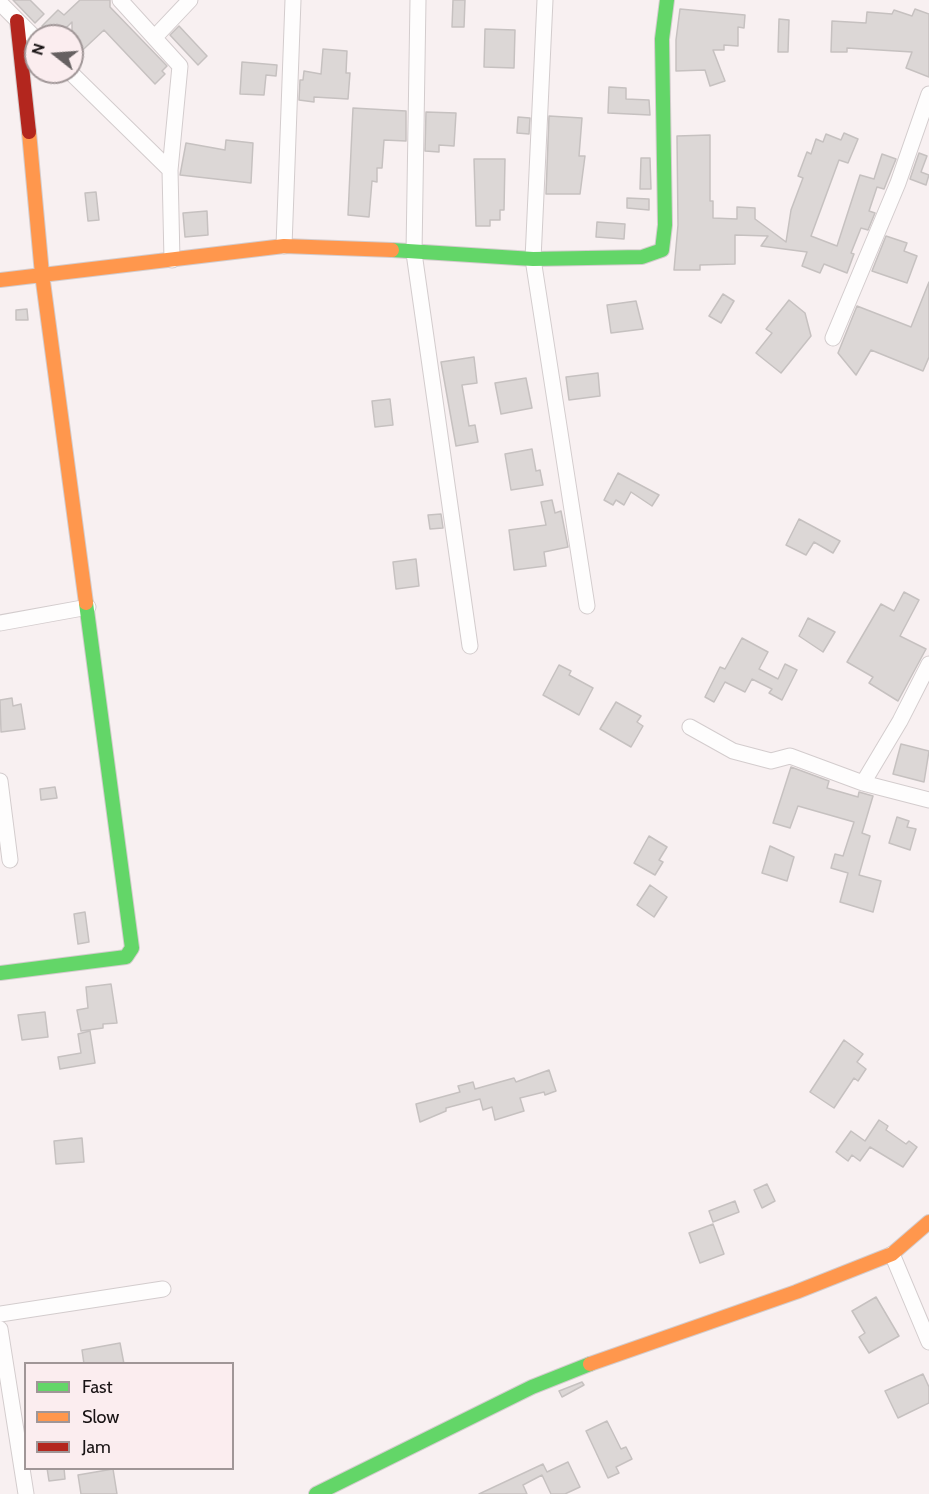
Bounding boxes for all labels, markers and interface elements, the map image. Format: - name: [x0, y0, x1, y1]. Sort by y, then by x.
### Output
- north arrow: [24, 24, 84, 84]
- text: N: [27, 41, 49, 57]
- legend: [24, 1362, 234, 1470]
- text: Fast: [82, 1376, 113, 1398]
- text: Slow: [82, 1406, 119, 1428]
- text: Jam: [82, 1436, 111, 1458]

